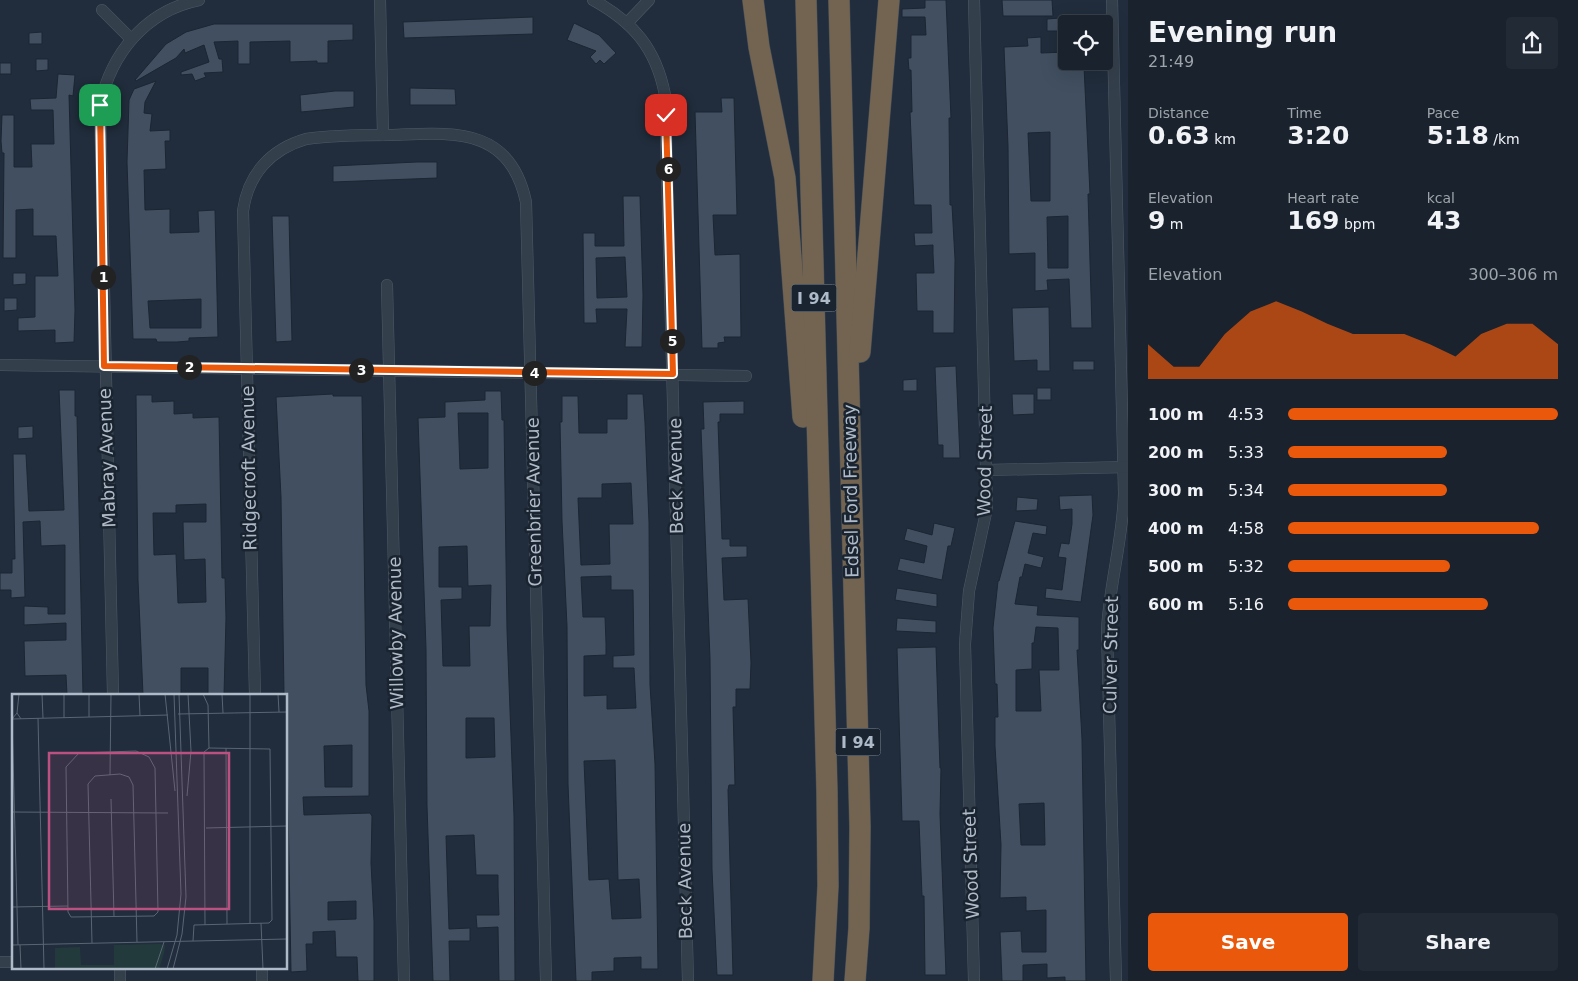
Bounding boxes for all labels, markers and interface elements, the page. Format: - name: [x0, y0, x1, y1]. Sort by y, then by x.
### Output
- map controls: [1058, 15, 1113, 70]
- button: locate: [1058, 15, 1113, 70]
- text: Evening run: [1148, 16, 1337, 49]
- button: share: [1506, 17, 1558, 69]
- text: 21:49: [1148, 52, 1194, 71]
- pin: [79, 84, 121, 126]
- icon: arrive: [86, 91, 114, 119]
- pin: [645, 94, 687, 136]
- icon: check: [652, 101, 680, 129]
- text: Distance: [1148, 105, 1209, 121]
- text: Time: [1287, 105, 1322, 121]
- text: Pace: [1427, 105, 1459, 121]
- text: 0.63: [1148, 121, 1210, 150]
- text: 3:20: [1287, 121, 1350, 150]
- text: 5:18: [1427, 121, 1489, 150]
- text: km: [1210, 131, 1236, 147]
- text: /km: [1489, 131, 1520, 147]
- pin: 6: [656, 156, 680, 182]
- text: 6: [664, 161, 673, 177]
- text: Elevation: [1148, 190, 1213, 206]
- text: Heart rate: [1287, 190, 1359, 206]
- text: kcal: [1427, 190, 1455, 206]
- text: 9: [1148, 206, 1165, 235]
- text: 169: [1287, 206, 1340, 235]
- text: 43: [1427, 206, 1461, 235]
- text: m: [1165, 216, 1184, 232]
- text: bpm: [1340, 216, 1375, 232]
- pin: 1: [90, 264, 116, 290]
- text: Elevation: [1148, 265, 1222, 284]
- text: 300–306 m: [1468, 265, 1558, 284]
- text: 1: [99, 269, 108, 285]
- road number: I 94: [792, 284, 836, 312]
- pin: 5: [660, 328, 684, 354]
- text: 5: [668, 333, 677, 349]
- pin: 2: [176, 354, 202, 380]
- pin: 3: [348, 358, 374, 382]
- text: 2: [185, 359, 194, 375]
- pin: 4: [522, 360, 546, 386]
- text: 3: [357, 362, 366, 378]
- text: 4: [530, 365, 539, 381]
- street label: Ridgecroft Avenue: [237, 385, 260, 551]
- street label: Mabray Avenue: [94, 388, 119, 528]
- street label: Edsel Ford Freeway: [838, 404, 863, 578]
- text: 100 m: [1148, 405, 1204, 424]
- text: 4:53: [1228, 405, 1264, 424]
- street label: Wood Street: [973, 406, 996, 516]
- street label: Greenbrier Avenue: [522, 417, 545, 587]
- street label: Beck Avenue: [664, 418, 687, 534]
- text: 200 m: [1148, 443, 1204, 462]
- text: 5:33: [1228, 443, 1264, 462]
- text: 300 m: [1148, 481, 1204, 500]
- text: 5:34: [1228, 481, 1264, 500]
- text: 400 m: [1148, 519, 1204, 538]
- text: 4:58: [1228, 519, 1264, 538]
- street label: Willowby Avenue: [384, 556, 407, 710]
- text: 500 m: [1148, 557, 1204, 576]
- text: 5:32: [1228, 557, 1264, 576]
- text: 600 m: [1148, 595, 1204, 614]
- text: 5:16: [1228, 595, 1264, 614]
- street label: Culver Street: [1099, 596, 1122, 714]
- inset map: [12, 694, 288, 968]
- road number: I 94: [836, 729, 880, 756]
- street label: Wood Street: [958, 808, 983, 920]
- street label: Beck Avenue: [673, 823, 696, 939]
- button: Save: [1148, 913, 1348, 971]
- button: Share: [1358, 913, 1558, 971]

